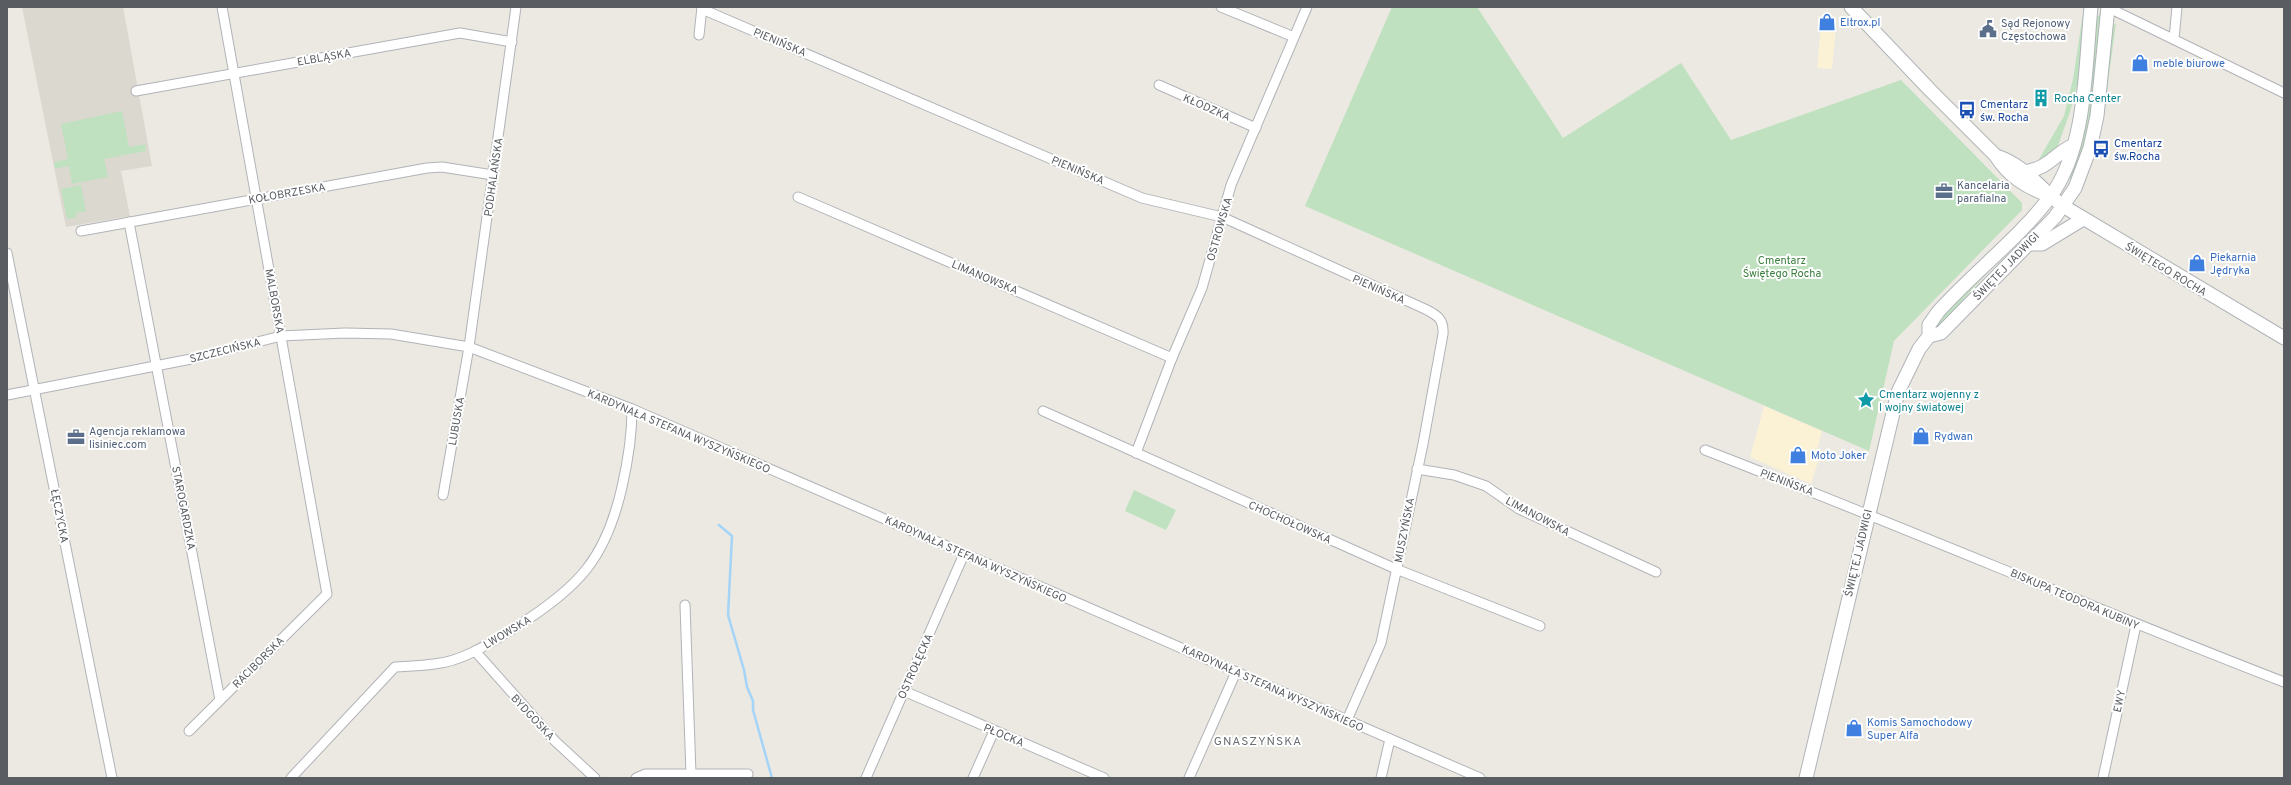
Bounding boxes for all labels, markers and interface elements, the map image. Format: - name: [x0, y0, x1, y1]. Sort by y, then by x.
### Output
- shop icon: Eltrox.pl: [1817, 12, 1837, 32]
- place label: Eltrox.pl: [1840, 16, 1880, 30]
- place label: Sąd Rejonowy Częstochowa: [2001, 17, 2070, 44]
- public building icon: Sąd Rejonowy Częstochowa: [1978, 19, 1998, 39]
- street label: PIENIŃSKA: [751, 25, 809, 60]
- street label: ELBLĄSKA: [296, 46, 352, 70]
- shop icon: meble biurowe: [2130, 53, 2150, 73]
- place label: meble biurowe: [2153, 57, 2225, 71]
- building icon: Rocha Center: [2031, 88, 2051, 108]
- street label: KŁODZKA: [1181, 91, 1232, 125]
- place label: Rocha Center: [2054, 92, 2122, 106]
- place label: Cmentarz św. Rocha: [1980, 98, 2029, 125]
- bus stop icon: Cmentarz św. Rocha: [1957, 100, 1977, 120]
- street label: PODHALAŃSKA: [481, 137, 506, 218]
- place label: Cmentarz św.Rocha: [2114, 137, 2162, 164]
- bus stop icon: Cmentarz św.Rocha: [2091, 139, 2111, 159]
- street label: PIENIŃSKA: [1049, 153, 1107, 188]
- place label: Kancelaria parafialna: [1957, 179, 2010, 206]
- street label: KOŁOBRZESKA: [247, 180, 327, 208]
- office icon: Kancelaria parafialna: [1934, 181, 1954, 201]
- street label: OSTROWSKA: [1204, 196, 1236, 263]
- street label: ŚWIĘTEJ JADWIGI: [1970, 229, 2043, 304]
- street label: ŚWIĘTEGO ROCHA: [2122, 239, 2210, 300]
- place label: Piekarnia Jędryka: [2210, 251, 2256, 278]
- shop icon: Piekarnia Jędryka: [2187, 253, 2207, 273]
- park label: Cmentarz Świętego Rocha: [1743, 254, 1822, 281]
- street label: LIMANOWSKA: [949, 258, 1020, 298]
- street label: MALBORSKA: [261, 268, 287, 335]
- street label: PIENIŃSKA: [1350, 271, 1408, 308]
- street label: SZCZECIŃSKA: [188, 334, 262, 367]
- street label: KARDYNAŁA STEFANA WYSZYŃSKIEGO: [585, 386, 773, 477]
- place label: Cmentarz wojenny z I wojny światowej: [1879, 388, 1979, 415]
- place icon: Cmentarz wojenny z I wojny światowej: [1856, 390, 1876, 410]
- street label: LUBUSKA: [446, 396, 468, 447]
- place label: Agencja reklamowa lisiniec.com: [89, 425, 185, 452]
- shop icon: Rydwan: [1911, 426, 1931, 446]
- office icon: Agencja reklamowa lisiniec.com: [66, 427, 86, 447]
- place label: Rydwan: [1934, 430, 1973, 444]
- shop icon: Moto Joker: [1788, 445, 1808, 465]
- place label: Moto Joker: [1811, 449, 1867, 463]
- street label: STAROGARDZKA: [168, 465, 198, 551]
- street label: PIENIŃSKA: [1758, 465, 1816, 500]
- street label: ŁĘCZYCKA: [47, 488, 71, 544]
- street label: LIMANOWSKA: [1503, 494, 1572, 540]
- street label: MUSZYŃSKA: [1391, 496, 1418, 564]
- street label: CHOCHOŁOWSKA: [1246, 498, 1333, 548]
- street label: ŚWIĘTEJ JADWIGI: [1841, 508, 1876, 598]
- street label: KARDYNAŁA STEFANA WYSZYŃSKIEGO: [882, 512, 1069, 607]
- street label: BISKUPA TEODORA KUBINY: [2008, 566, 2141, 633]
- street label: LWOWSKA: [481, 613, 534, 653]
- street label: OSTROŁĘCKA: [895, 631, 937, 701]
- street label: RACIBORSKA: [230, 634, 288, 692]
- street label: KARDYNAŁA STEFANA WYSZYŃSKIEGO: [1179, 641, 1366, 736]
- street label: EWY: [2111, 689, 2129, 714]
- street label: BYDGOSKA: [507, 692, 557, 744]
- place label: Komis Samochodowy Super Alfa: [1867, 716, 1972, 743]
- shop icon: Komis Samochodowy Super Alfa: [1844, 718, 1864, 738]
- street label: PŁOCKA: [981, 721, 1026, 751]
- district label: GNASZYŃSKA: [1214, 734, 1302, 750]

